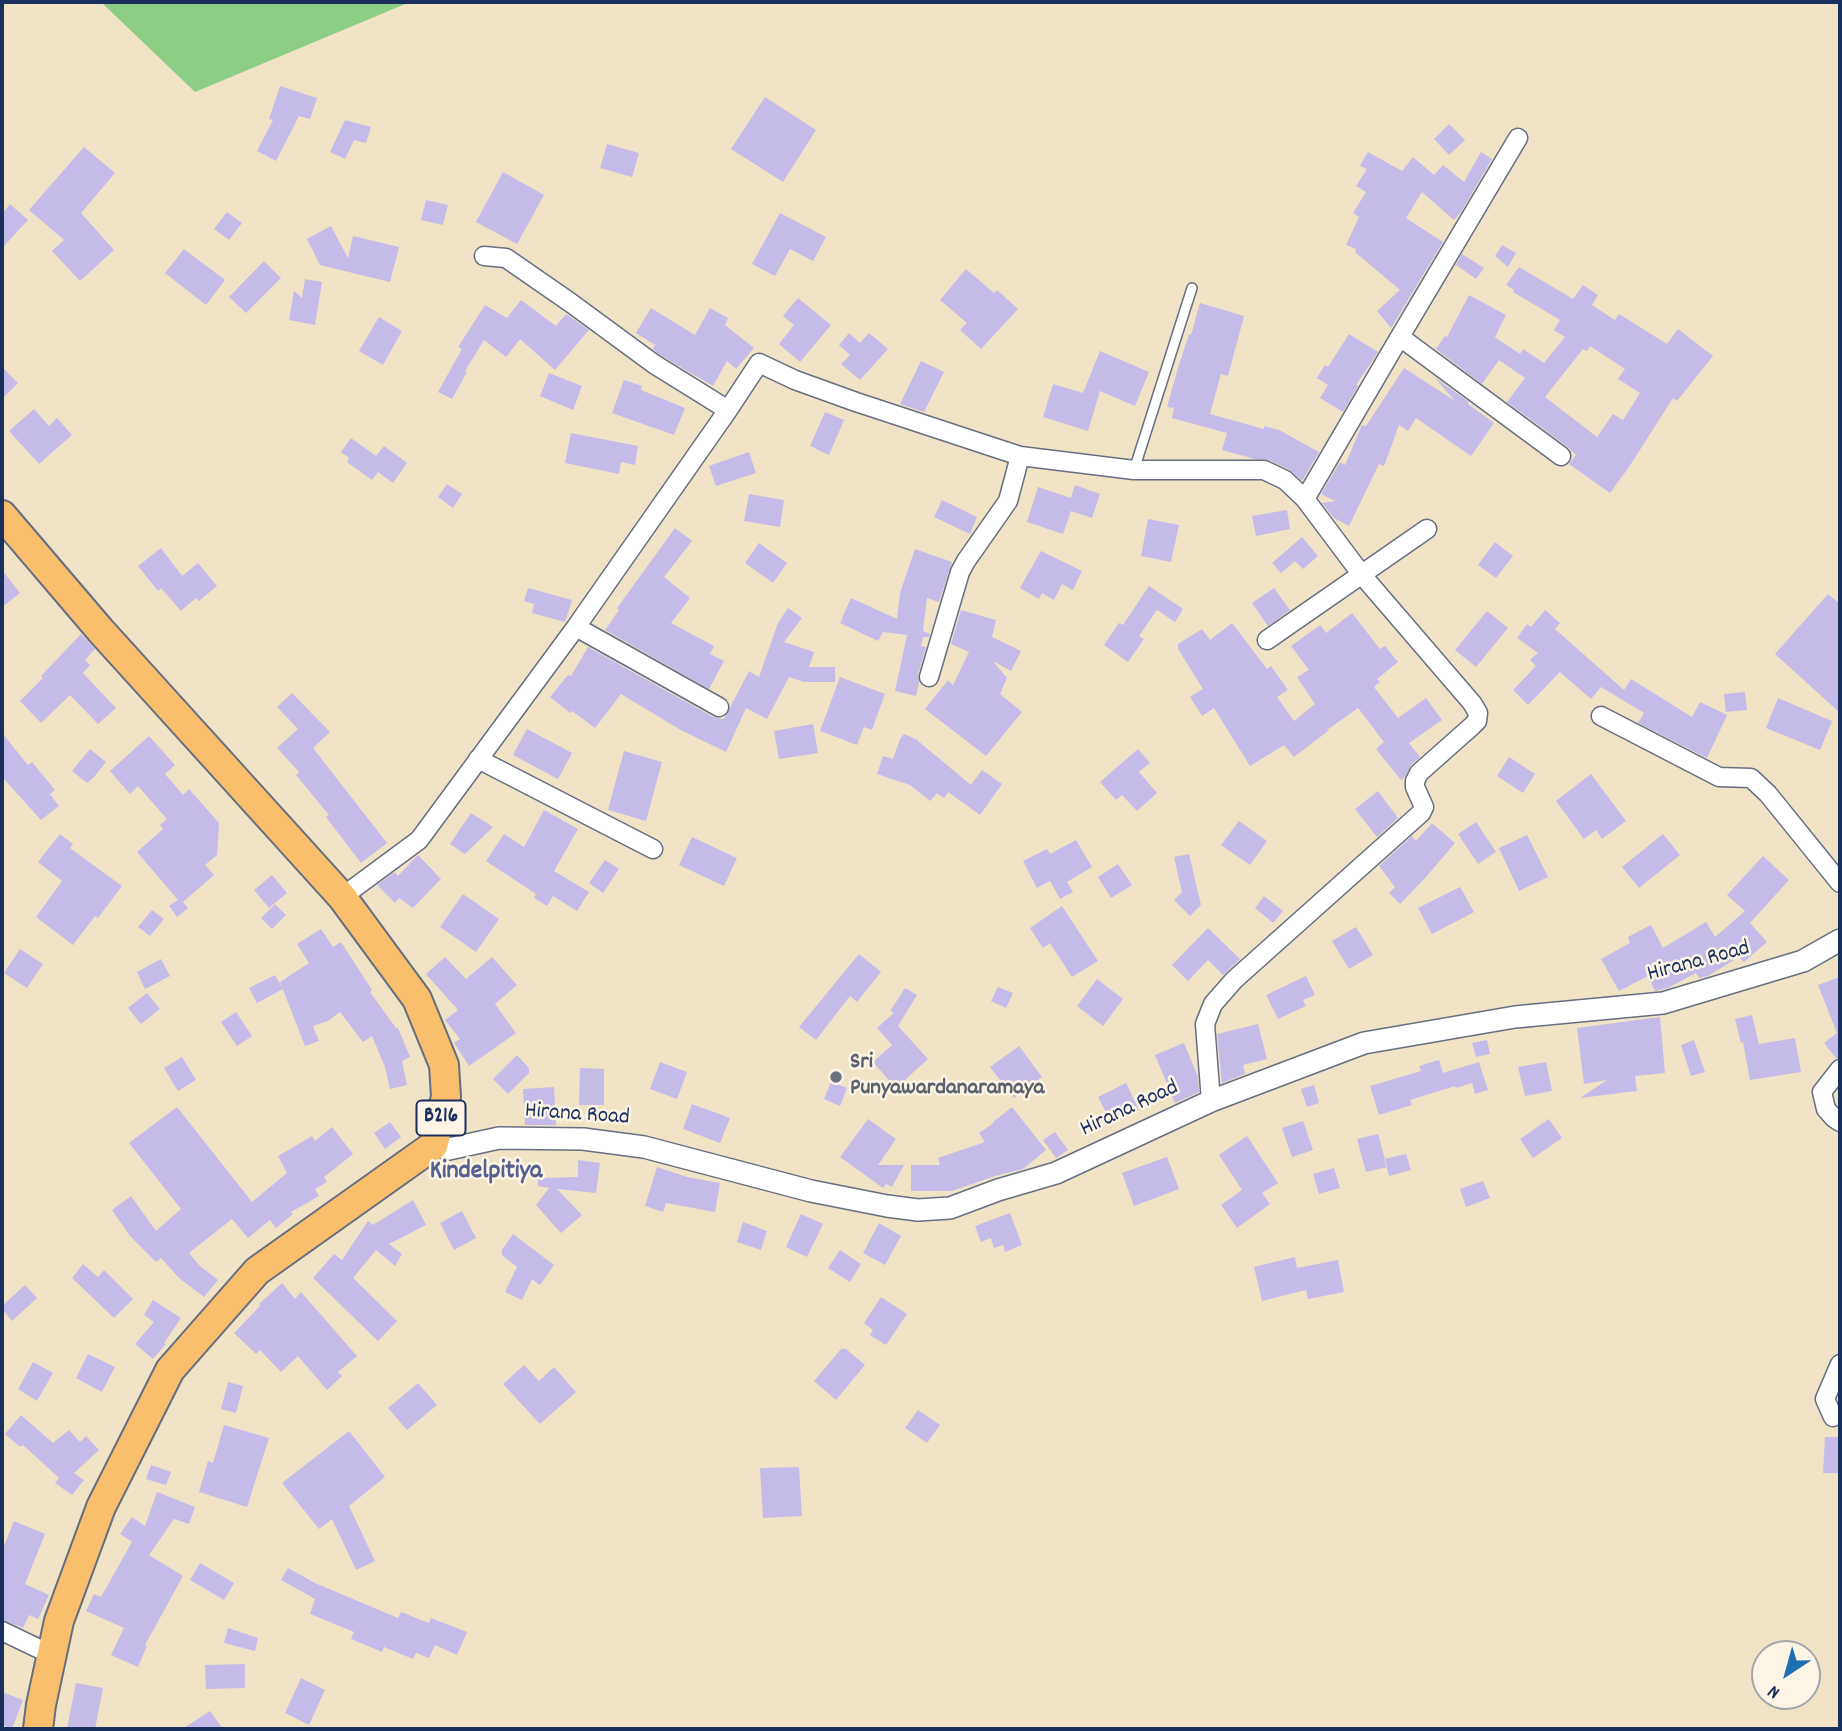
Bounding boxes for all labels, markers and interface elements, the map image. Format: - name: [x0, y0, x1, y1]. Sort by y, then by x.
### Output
- street label: Hirana Road: [1645, 936, 1753, 990]
- place label: Sri Punyawardanaramaya: [850, 1050, 1044, 1104]
- marker: Sri Punyawardanaramaya: [828, 1069, 844, 1085]
- street label: Hirana Road: [1077, 1075, 1183, 1145]
- street label: Hirana Road: [524, 1099, 630, 1133]
- road number: B216: [416, 1100, 466, 1136]
- district label: Kindelpitiya: [430, 1157, 542, 1189]
- north arrow: [1751, 1640, 1821, 1710]
- text: N: [1763, 1677, 1786, 1704]

